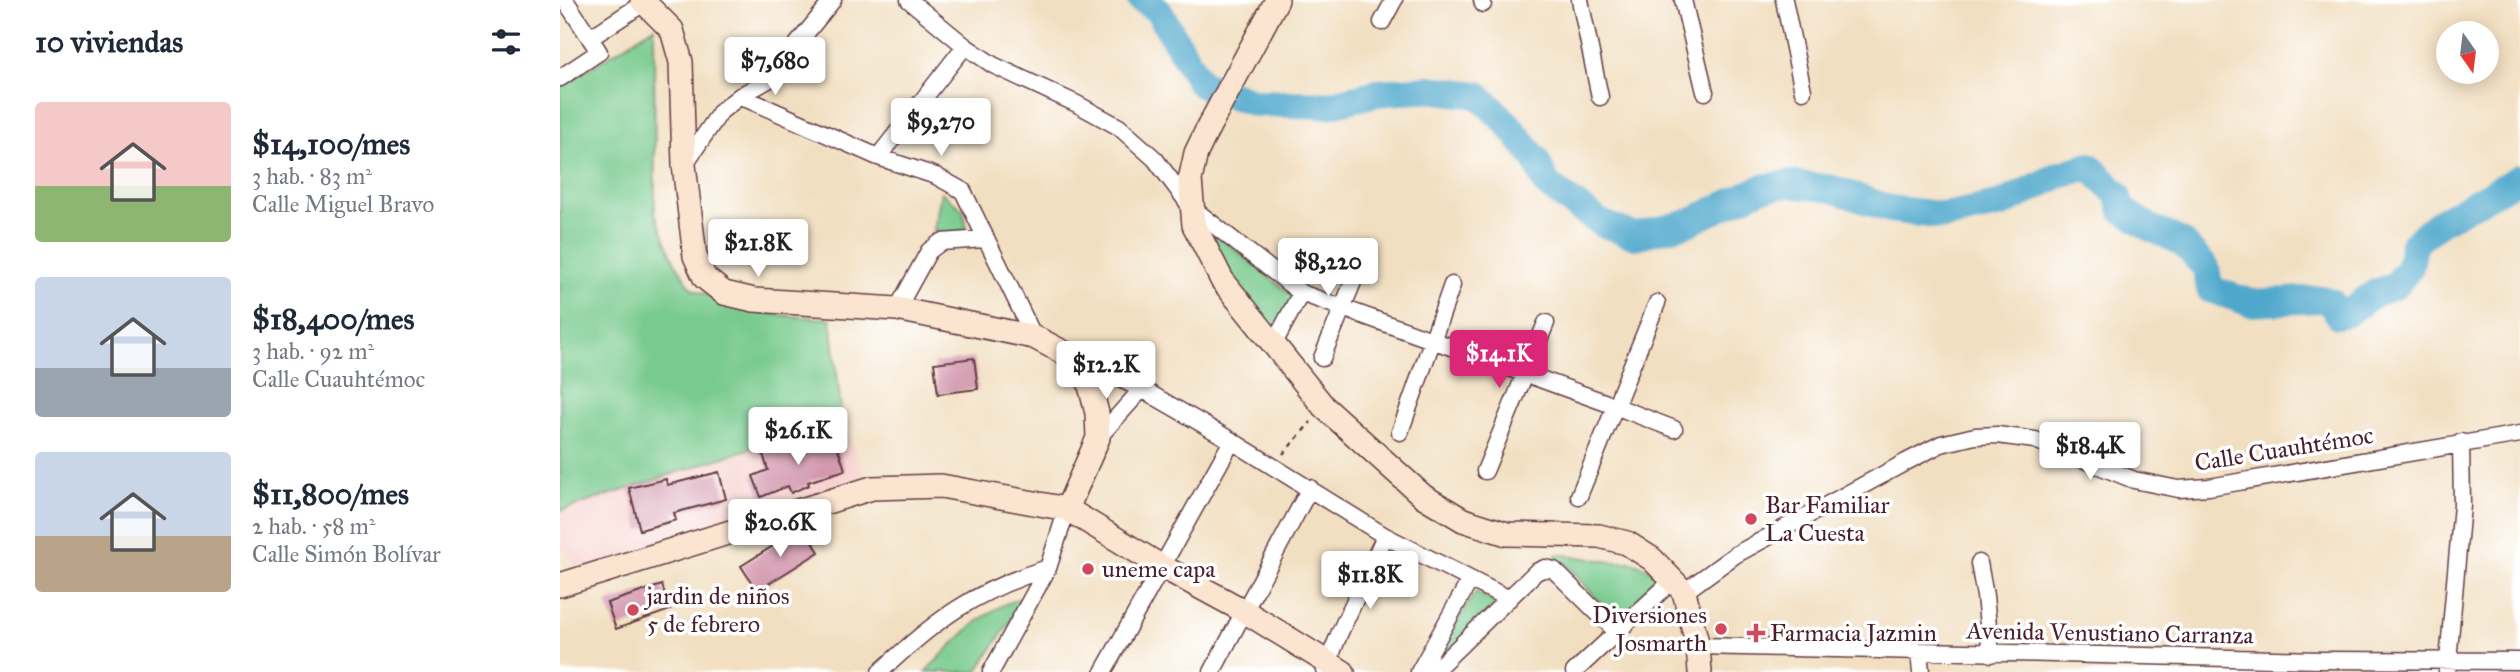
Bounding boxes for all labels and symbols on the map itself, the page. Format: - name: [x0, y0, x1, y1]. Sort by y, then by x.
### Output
- north arrow: [2436, 21, 2499, 84]
- pin: $7,680: [718, 38, 832, 97]
- pin: $9,270: [884, 99, 998, 158]
- pin: $21.8K: [701, 219, 815, 279]
- pin: $8,220: [1271, 238, 1385, 298]
- pin: $14.1K: [1442, 330, 1556, 390]
- pin: $12.2K: [1049, 342, 1163, 401]
- pin: $26.1K: [741, 407, 855, 467]
- street label: Calle Cuauhtémoc: [2192, 420, 2376, 478]
- pin: $18.4K: [2033, 422, 2147, 482]
- place label: Bar Familiar La Cuesta: [1765, 490, 1889, 548]
- pin: $20.6K: [723, 500, 837, 559]
- marker: Bar Familiar La Cuesta: [1743, 511, 1759, 527]
- pin: $11.8K: [1313, 552, 1427, 611]
- place label: uneme capa: [1102, 554, 1216, 584]
- marker: uneme capa: [1080, 561, 1096, 577]
- place label: jardin de niños 5 de febrero: [643, 581, 790, 639]
- place label: Diversiones Josmarth: [1592, 600, 1707, 658]
- marker: jardin de niños 5 de febrero: [625, 602, 641, 618]
- street label: Avenida Venustiano Carranza: [1965, 615, 2255, 651]
- place label: Farmacia Jazmin: [1770, 618, 1937, 648]
- marker: Diversiones Josmarth: [1713, 621, 1729, 637]
- marker: Farmacia Jazmin: [1748, 625, 1764, 641]

